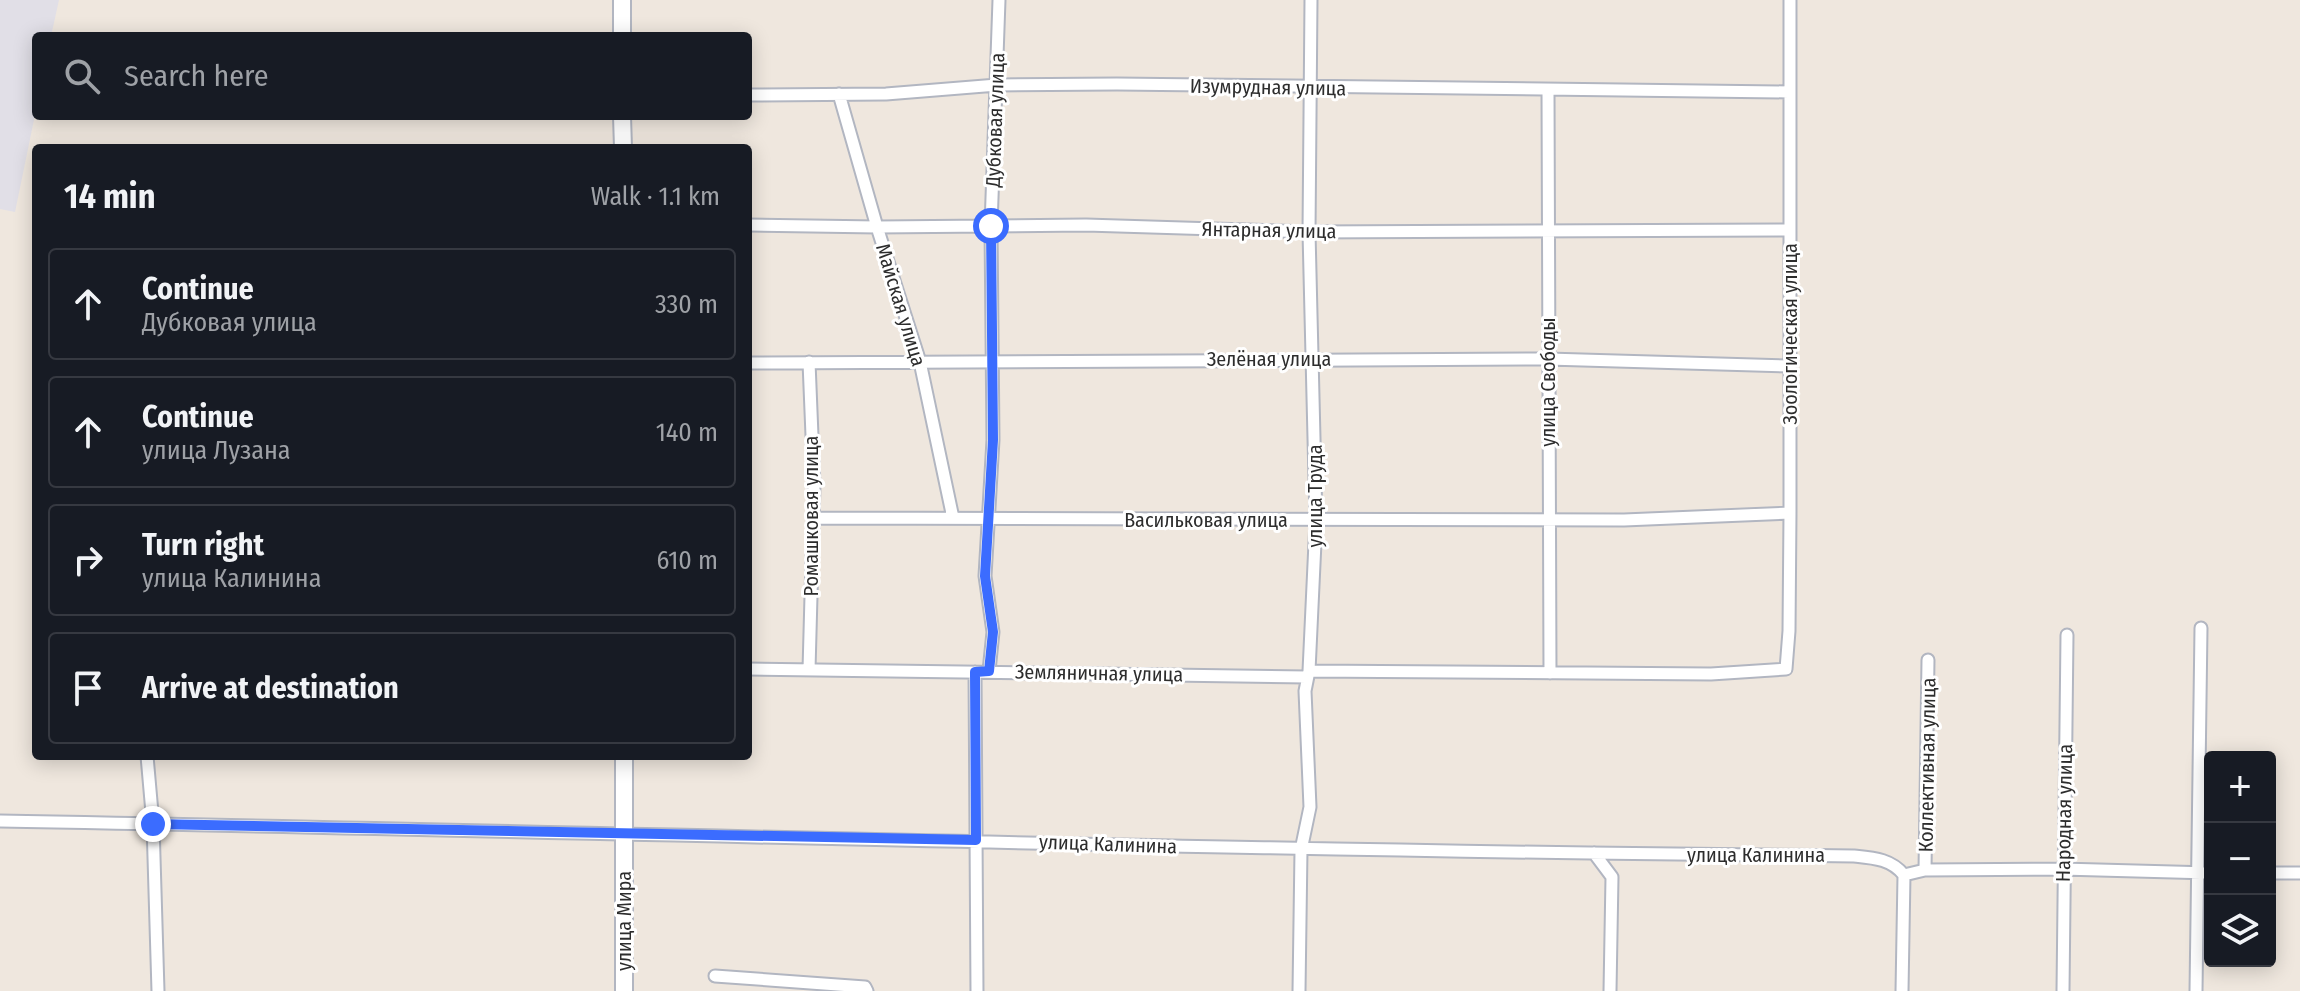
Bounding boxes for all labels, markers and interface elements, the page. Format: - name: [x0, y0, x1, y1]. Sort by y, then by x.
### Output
- search box: [32, 32, 752, 120]
- street label: Дубковая улица: [981, 52, 1009, 189]
- icon: search: [60, 54, 104, 98]
- text: Search here: [124, 58, 269, 94]
- street label: Изумрудная улица: [1190, 74, 1346, 100]
- text: 14 min: [64, 176, 156, 217]
- text: Walk · 1.1 km: [591, 181, 720, 212]
- route start: [973, 208, 1009, 244]
- street label: Янтарная улица: [1201, 217, 1337, 243]
- street label: Майская улица: [871, 241, 931, 369]
- street label: Зоологическая улица: [1778, 243, 1802, 425]
- text: Continue: [142, 271, 254, 307]
- icon: ahead: [66, 282, 110, 326]
- text: 330 m: [655, 289, 718, 320]
- text: Дубковая улица: [142, 307, 317, 338]
- street label: улица Свободы: [1536, 317, 1560, 447]
- street label: Зелёная улица: [1207, 347, 1331, 371]
- text: Continue: [142, 399, 254, 435]
- icon: ahead: [66, 410, 110, 454]
- text: 140 m: [656, 417, 718, 448]
- text: улица Лузана: [142, 435, 291, 466]
- street label: Ромашковая улица: [799, 436, 823, 596]
- street label: улица Труда: [1303, 444, 1327, 548]
- street label: Васильковая улица: [1124, 508, 1288, 532]
- text: Turn right: [142, 527, 264, 563]
- icon: right: [66, 538, 110, 582]
- text: 610 m: [656, 545, 718, 576]
- text: улица Калинина: [142, 563, 321, 594]
- street label: Земляничная улица: [1015, 660, 1183, 686]
- icon: arrive: [66, 666, 110, 710]
- text: Arrive at destination: [142, 670, 399, 706]
- street label: Коллективная улица: [1913, 677, 1941, 853]
- street label: Народная улица: [2051, 744, 2077, 882]
- map controls: [2204, 751, 2276, 967]
- button: +: [2204, 751, 2276, 823]
- route end: [135, 806, 171, 842]
- button: −: [2204, 823, 2276, 895]
- street label: улица Калинина: [1039, 830, 1177, 858]
- street label: улица Калинина: [1687, 843, 1825, 867]
- street label: улица Мира: [612, 871, 636, 971]
- button: layers: [2204, 895, 2276, 967]

